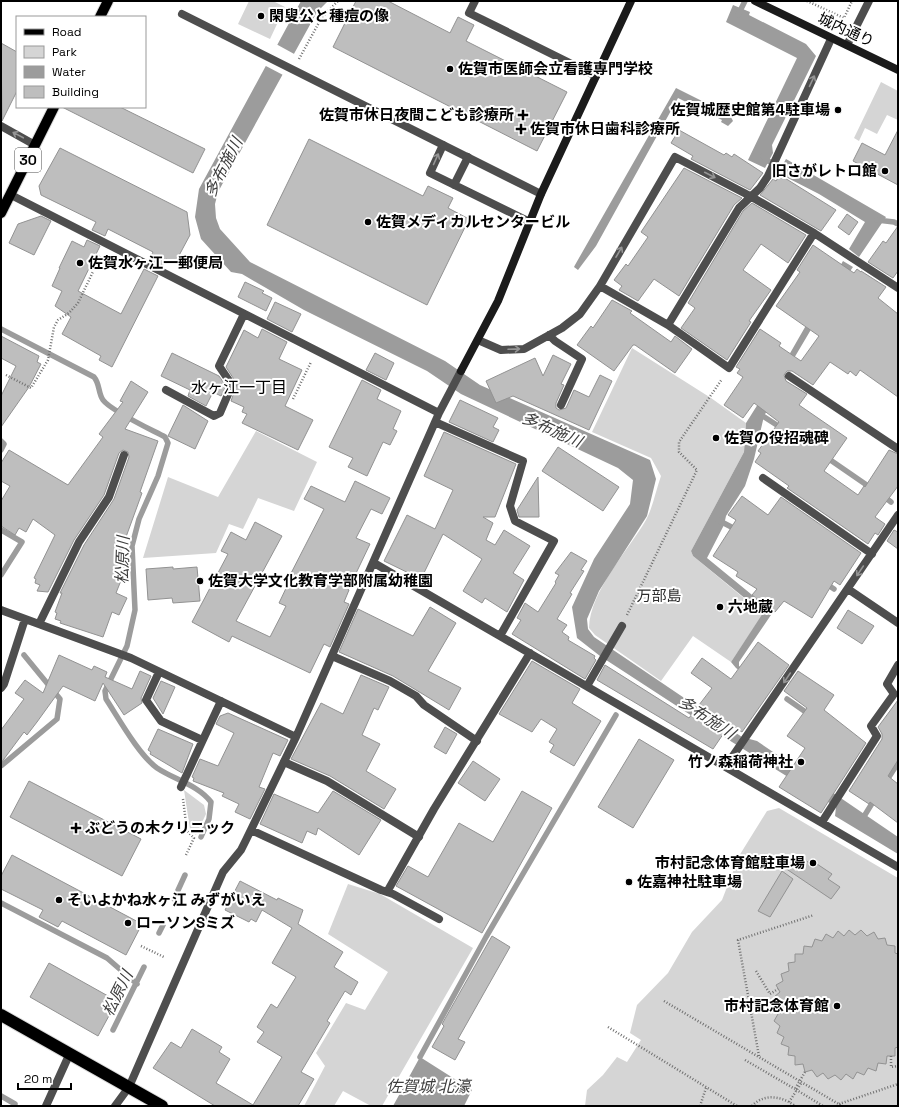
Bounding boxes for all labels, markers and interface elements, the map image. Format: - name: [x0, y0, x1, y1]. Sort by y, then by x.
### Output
- place label: 閑叟公と種痘の像: [269, 6, 389, 25]
- street label: 城内通り: [815, 8, 877, 51]
- marker: 閑叟公と種痘の像: [256, 11, 266, 21]
- legend: [16, 16, 146, 108]
- text: Road: [52, 24, 81, 40]
- text: Park: [52, 44, 77, 60]
- place label: 佐賀市医師会立看護専門学校: [458, 59, 653, 78]
- text: Water: [52, 64, 86, 80]
- marker: 佐賀市医師会立看護専門学校: [445, 64, 455, 74]
- one-way arrow: [809, 76, 816, 88]
- text: Building: [52, 84, 99, 100]
- place label: 佐賀城歴史館第4駐車場: [670, 100, 830, 119]
- place label: 佐賀市休日夜間こども診療所: [319, 105, 514, 124]
- marker: 佐賀城歴史館第4駐車場: [833, 105, 843, 115]
- marker: 佐賀市休日夜間こども診療所: [517, 109, 529, 121]
- place label: 佐賀市休日歯科診療所: [530, 119, 680, 138]
- marker: 佐賀市休日歯科診療所: [515, 123, 527, 135]
- one-way arrow: [12, 131, 24, 139]
- water label: 多布施川: [200, 132, 248, 201]
- road number: 30: [15, 148, 41, 172]
- one-way arrow: [433, 153, 441, 165]
- place label: 旧さがレトロ館: [772, 161, 877, 180]
- marker: 旧さがレトロ館: [880, 166, 890, 176]
- one-way arrow: [704, 172, 716, 179]
- place label: 佐賀メディカルセンタービル: [376, 212, 570, 231]
- marker: 佐賀メディカルセンタービル: [363, 217, 373, 227]
- one-way arrow: [616, 246, 624, 258]
- place label: 佐賀水ヶ江一郵便局: [88, 253, 223, 272]
- marker: 佐賀水ヶ江一郵便局: [75, 258, 85, 268]
- one-way arrow: [507, 346, 520, 353]
- district label: 水ヶ江一丁目: [191, 377, 287, 398]
- water label: 多布施川: [518, 407, 587, 453]
- place label: 佐賀の役招魂碑: [724, 428, 829, 447]
- marker: 佐賀の役招魂碑: [711, 433, 721, 443]
- water label: 松原川: [111, 534, 134, 584]
- one-way arrow: [856, 565, 864, 576]
- place label: 佐賀大学文化教育学部附属幼稚園: [208, 571, 433, 590]
- marker: 佐賀大学文化教育学部附属幼稚園: [195, 576, 205, 586]
- park label: 万部島: [636, 586, 682, 605]
- place label: 六地蔵: [728, 597, 773, 616]
- marker: 六地蔵: [715, 602, 725, 612]
- one-way arrow: [783, 672, 791, 683]
- water label: 多布施川: [674, 691, 741, 745]
- place label: 竹ノ森稲荷神社: [688, 752, 793, 771]
- marker: 竹ノ森稲荷神社: [796, 757, 806, 767]
- place label: ぶどうの木クリニック: [85, 818, 235, 837]
- marker: ぶどうの木クリニック: [70, 822, 82, 834]
- place label: 市村記念体育館駐車場: [655, 853, 805, 872]
- marker: 市村記念体育館駐車場: [808, 858, 818, 868]
- place label: 佐嘉神社駐車場: [637, 872, 742, 891]
- marker: 佐嘉神社駐車場: [624, 877, 634, 887]
- place label: そいよかね水ヶ江 みずがいえ: [67, 890, 266, 909]
- marker: そいよかね水ヶ江 みずがいえ: [54, 895, 64, 905]
- place label: ローソンSミズ: [136, 913, 235, 932]
- marker: ローソンSミズ: [123, 918, 133, 928]
- water label: 松原川: [97, 965, 138, 1019]
- place label: 市村記念体育館: [724, 996, 829, 1015]
- marker: 市村記念体育館: [832, 1001, 842, 1011]
- scale bar: [18, 1065, 71, 1091]
- text: 20 m: [24, 1071, 52, 1087]
- water label: 佐賀城 北濠: [386, 1076, 473, 1097]

